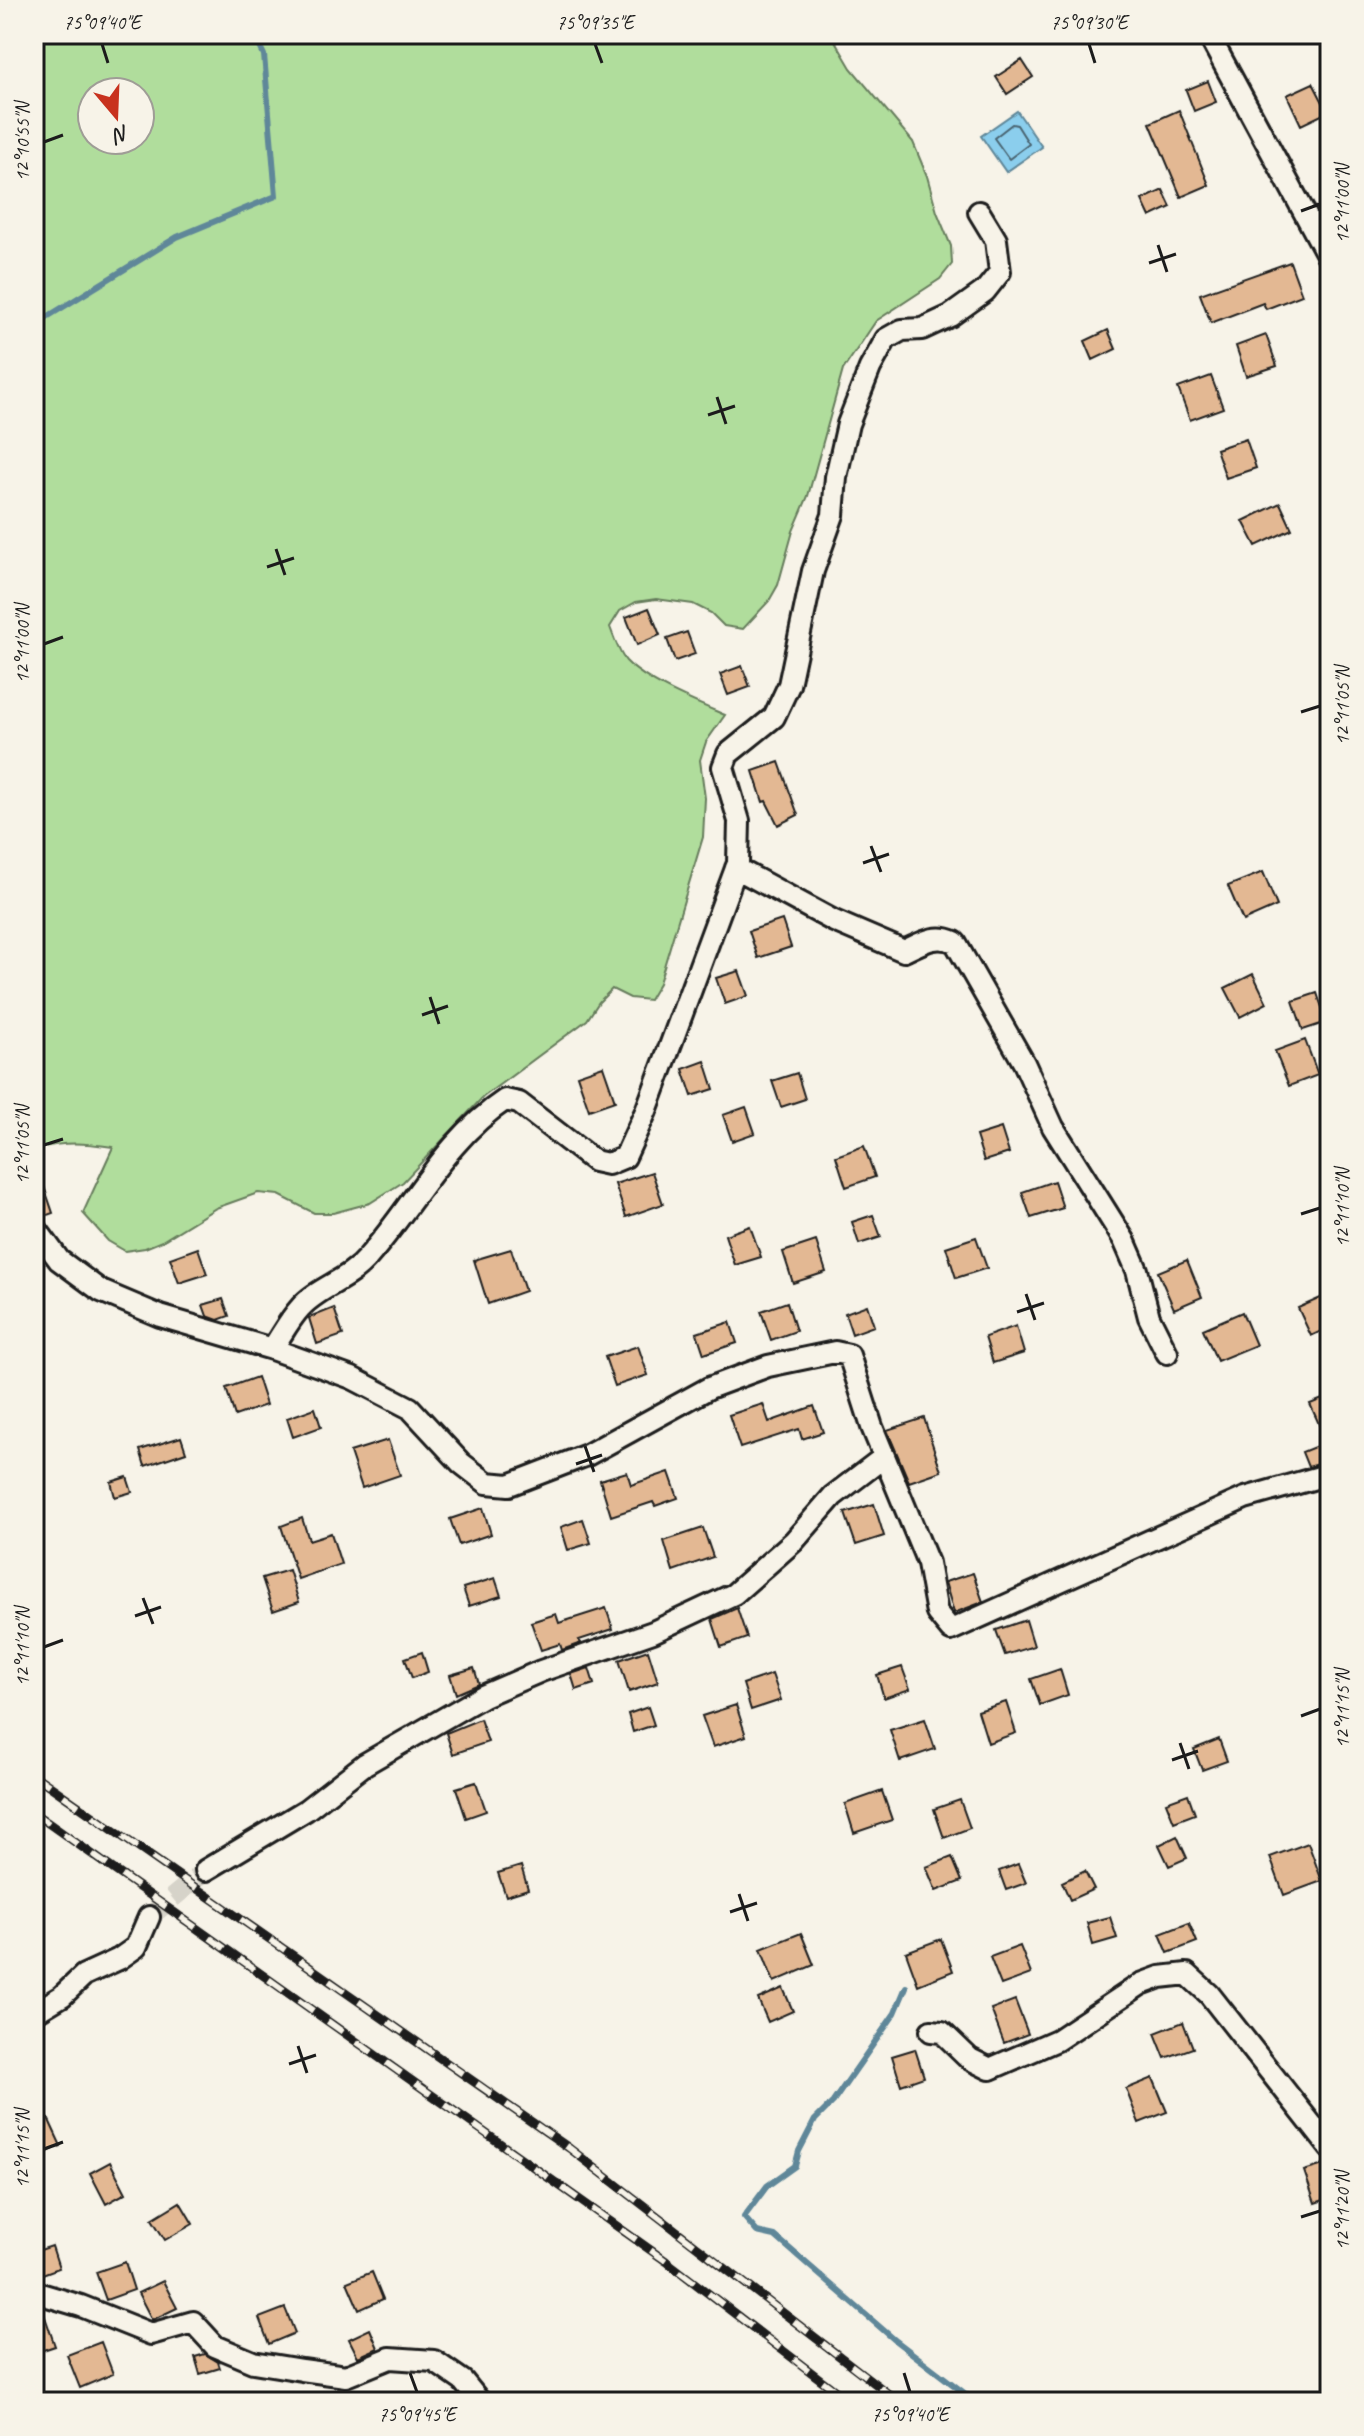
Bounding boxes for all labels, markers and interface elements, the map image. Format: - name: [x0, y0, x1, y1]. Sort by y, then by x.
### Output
- text: 75°09'40"E: [63, 10, 143, 35]
- text: 75°09'35"E: [556, 10, 636, 35]
- text: 75°09'30"E: [1050, 10, 1130, 35]
- north arrow: [76, 76, 156, 156]
- text: 12°10'55"N: [10, 100, 35, 181]
- text: N: [108, 119, 133, 151]
- text: 12°11'00"N: [1330, 162, 1355, 243]
- text: 12°11'00"N: [10, 602, 35, 683]
- text: 12°11'05"N: [1330, 664, 1355, 745]
- text: 12°11'05"N: [10, 1103, 35, 1184]
- text: 12°11'10"N: [1330, 1166, 1355, 1247]
- text: 12°11'10"N: [10, 1605, 35, 1686]
- text: 12°11'15"N: [1330, 1667, 1355, 1748]
- text: 12°11'15"N: [10, 2107, 35, 2188]
- text: 12°11'20"N: [1330, 2169, 1355, 2250]
- text: 75°09'45"E: [378, 2402, 458, 2427]
- text: 75°09'40"E: [871, 2402, 951, 2427]

